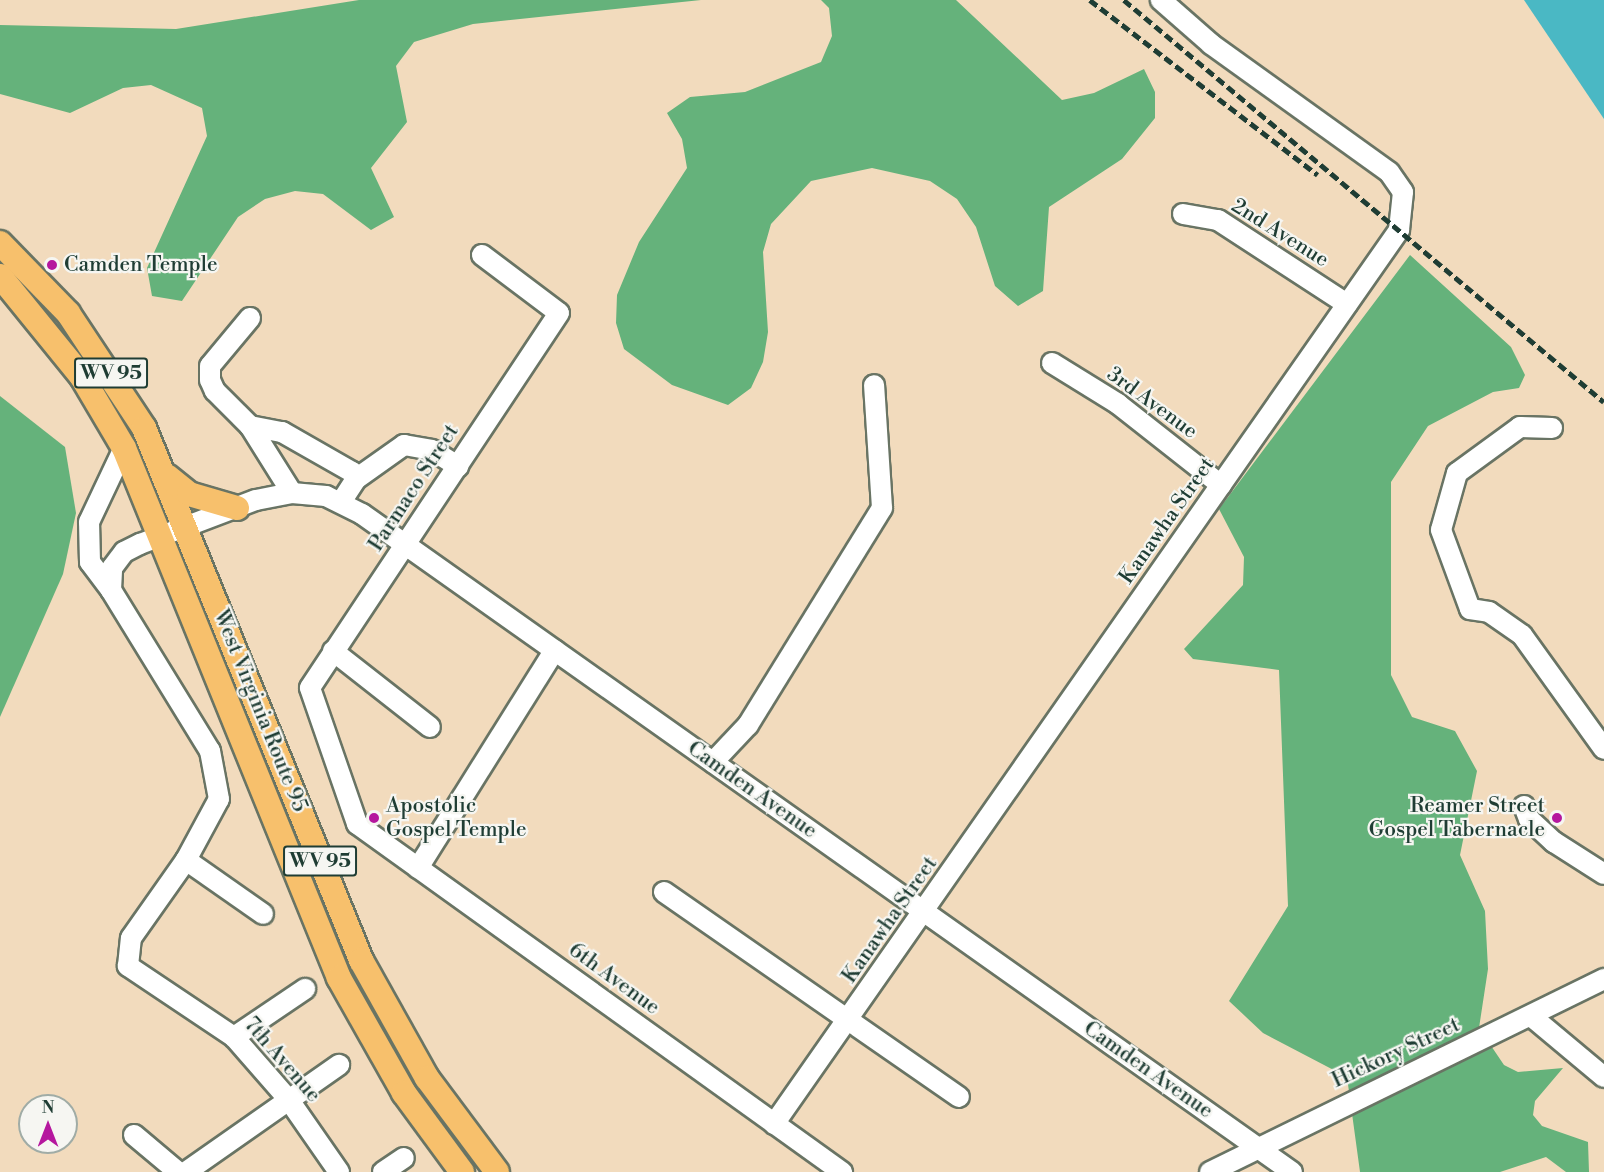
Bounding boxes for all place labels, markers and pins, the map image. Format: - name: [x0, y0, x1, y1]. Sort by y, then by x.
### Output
- place label: Camden Temple: [64, 252, 218, 278]
- marker: Camden Temple: [45, 258, 59, 272]
- place label: Apostolic Gospel Temple: [386, 793, 527, 843]
- place label: Reamer Street Gospel Tabernacle: [1369, 793, 1545, 843]
- marker: Apostolic Gospel Temple: [367, 811, 381, 825]
- marker: Reamer Street Gospel Tabernacle: [1550, 811, 1564, 825]

